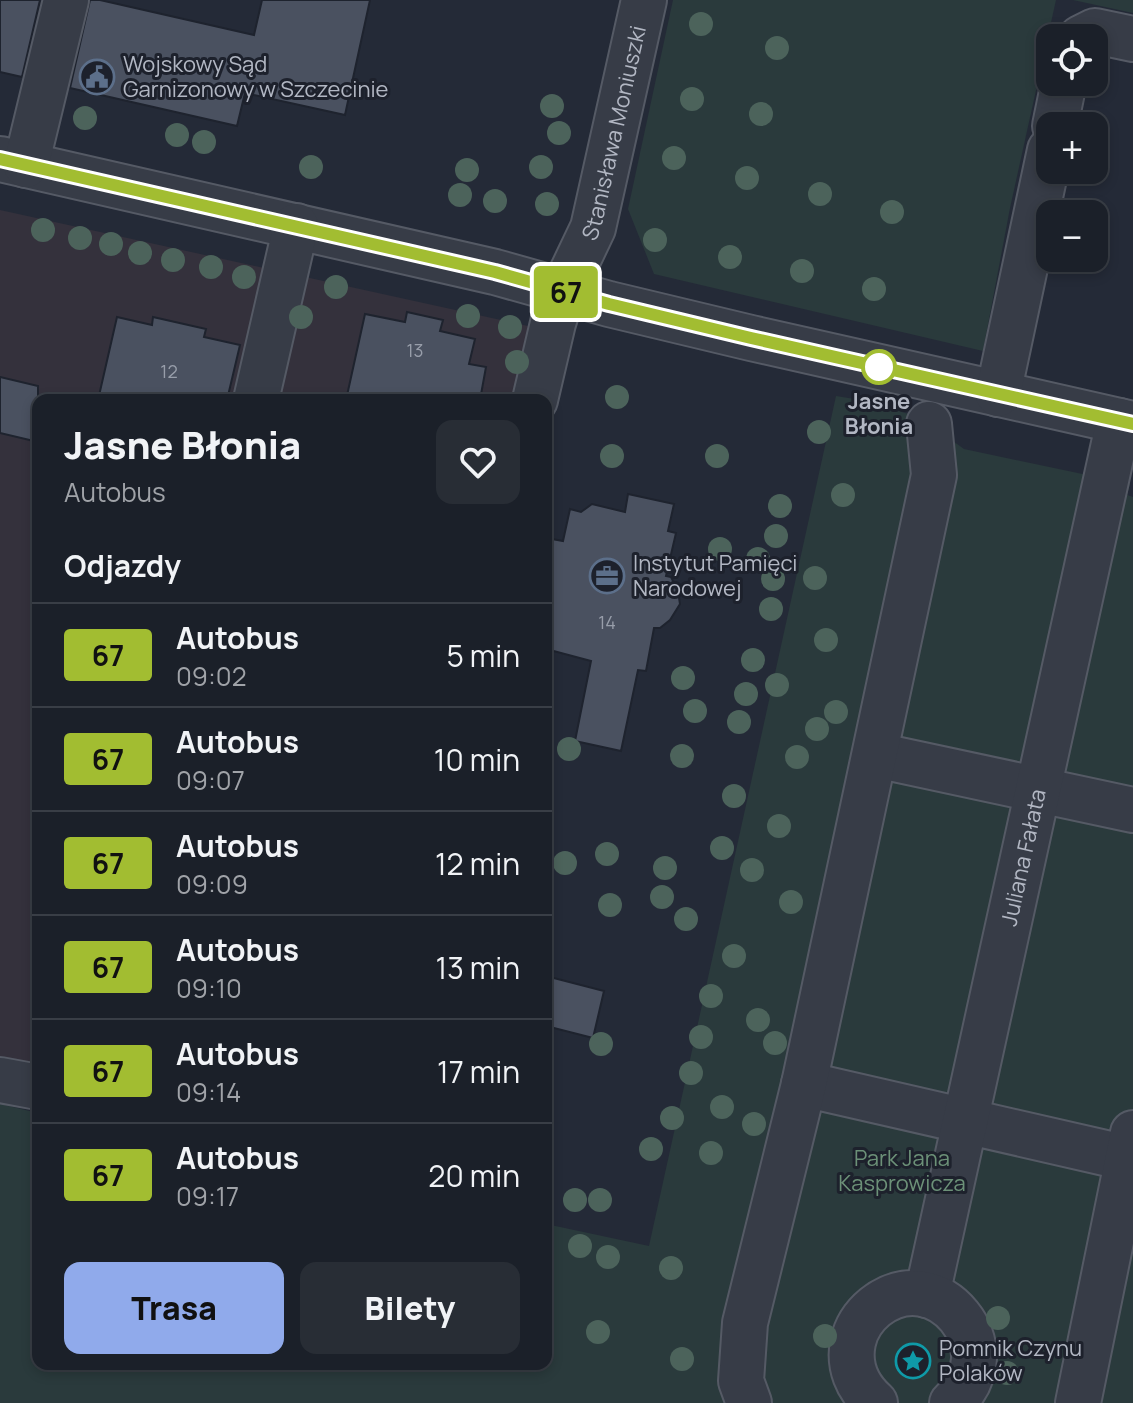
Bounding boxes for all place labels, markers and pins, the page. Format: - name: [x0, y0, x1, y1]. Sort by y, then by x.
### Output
- place label: Wojskowy Sąd Garnizonowy w Szczecinie: [123, 49, 389, 104]
- public building icon: Wojskowy Sąd Garnizonowy w Szczecinie: [78, 58, 116, 96]
- marker: Jasne Błonia: [862, 350, 896, 384]
- place label: Jasne Błonia: [845, 386, 913, 441]
- place label: Instytut Pamięci Narodowej: [633, 548, 797, 603]
- office icon: Instytut Pamięci Narodowej: [588, 557, 626, 595]
- place label: Pomnik Czynu Polaków: [939, 1333, 1082, 1388]
- place icon: Pomnik Czynu Polaków: [894, 1342, 932, 1380]

